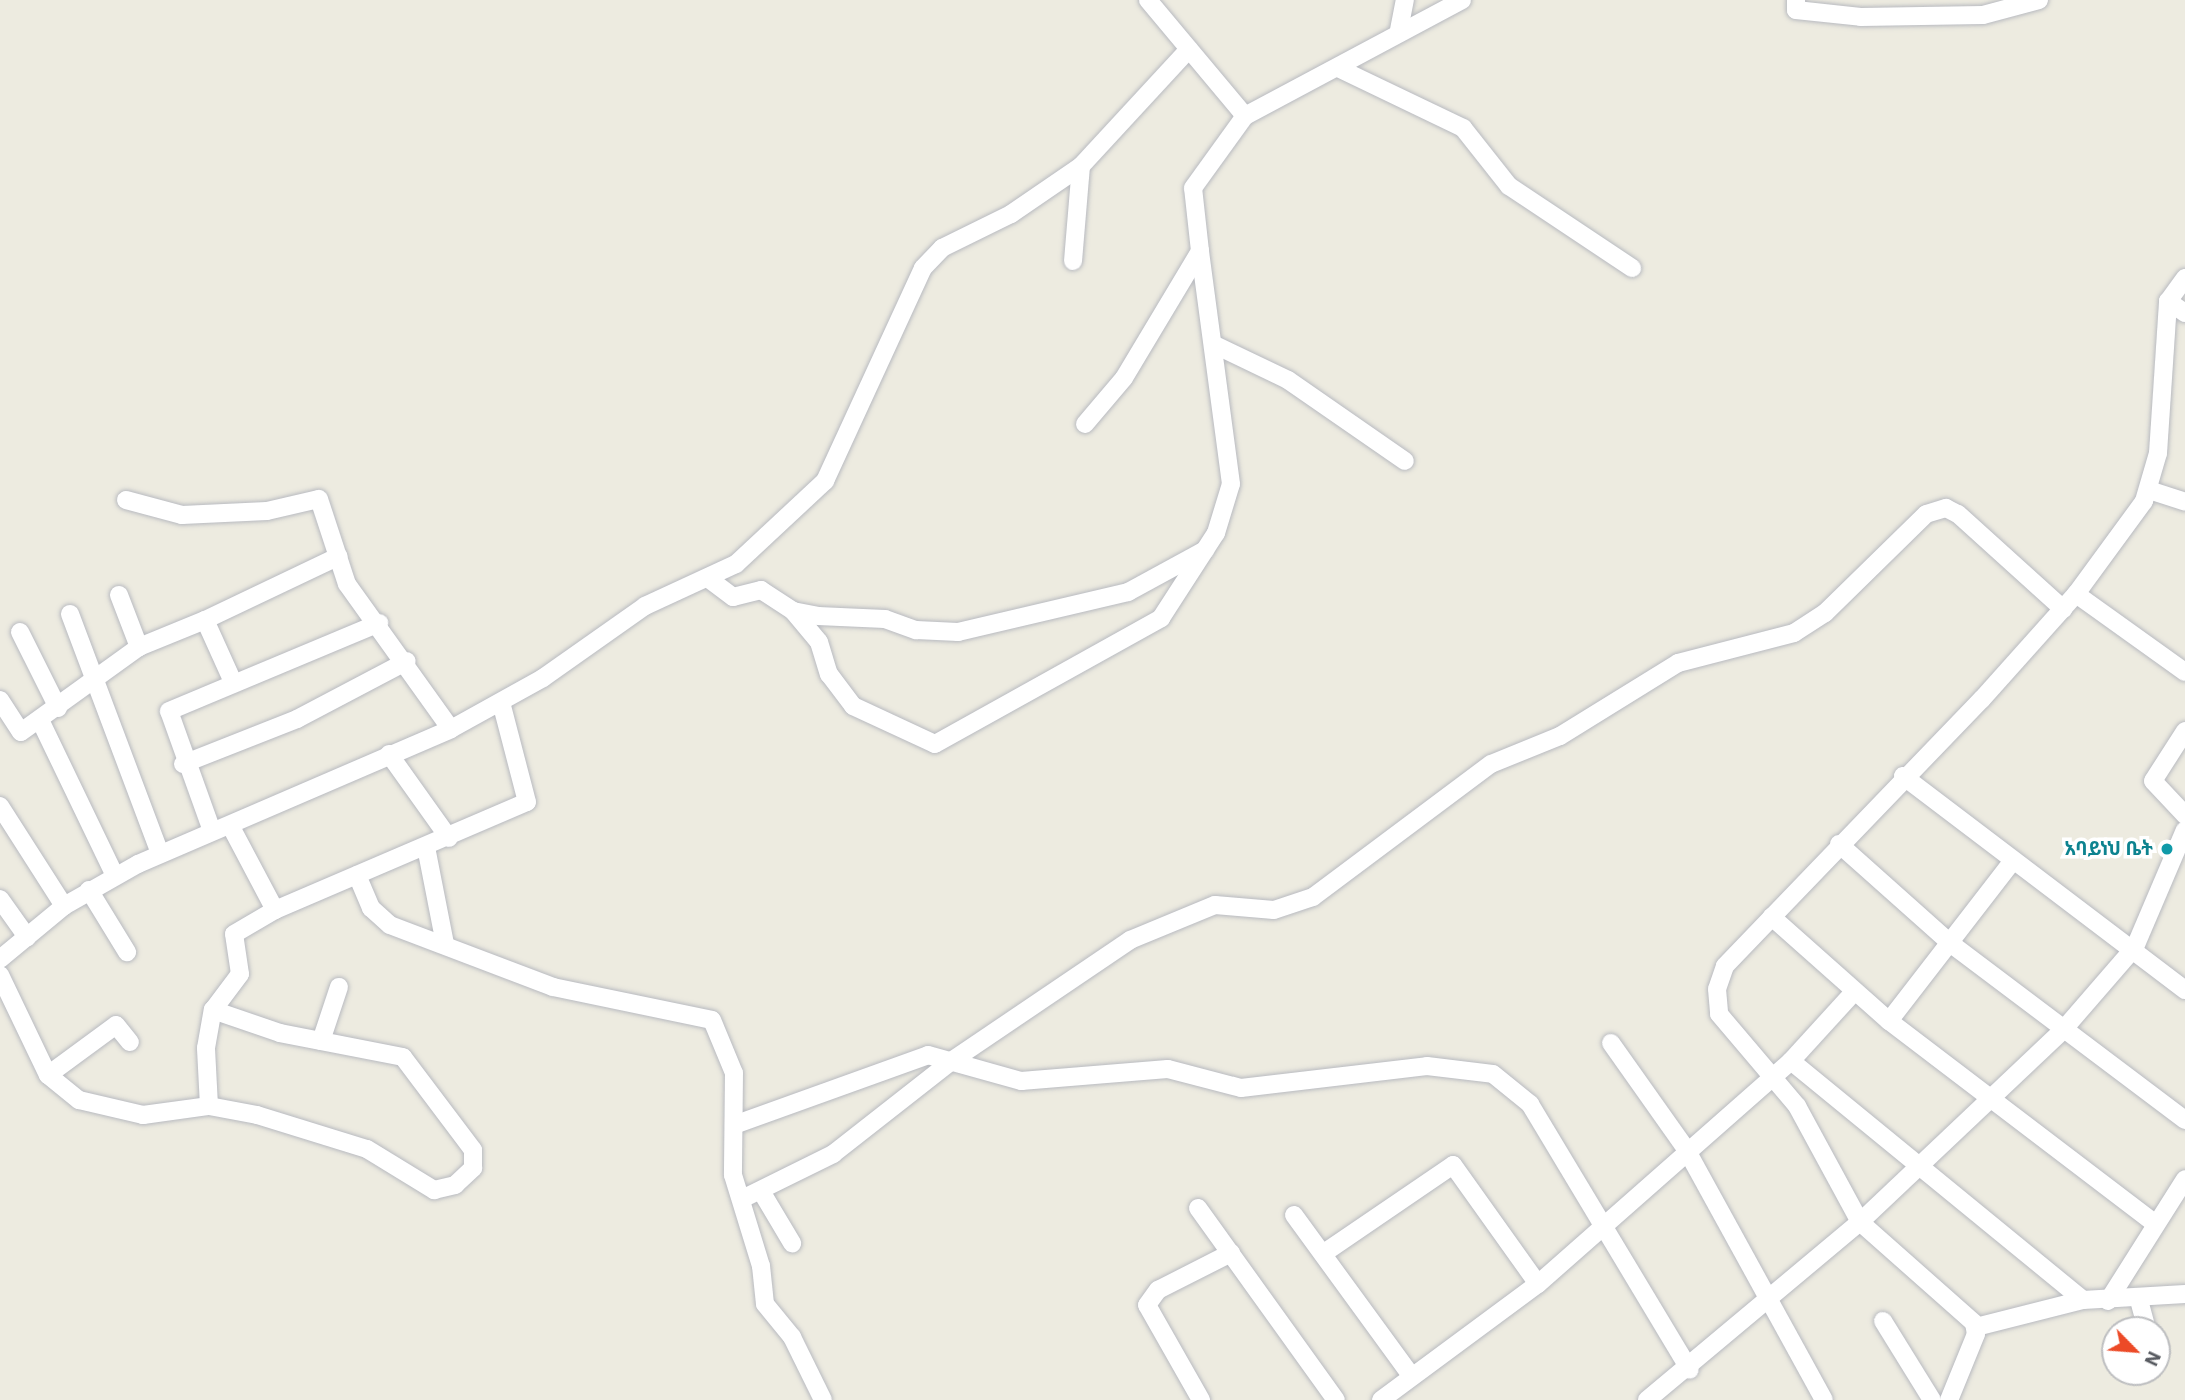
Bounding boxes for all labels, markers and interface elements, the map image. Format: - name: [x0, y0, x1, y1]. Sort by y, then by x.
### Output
- place label: አባይነህ ቤት: [2064, 838, 2153, 860]
- marker: አባይነህ ቤት: [2159, 841, 2175, 857]
- north arrow: [2101, 1316, 2171, 1386]
- text: N: [2139, 1348, 2167, 1370]

